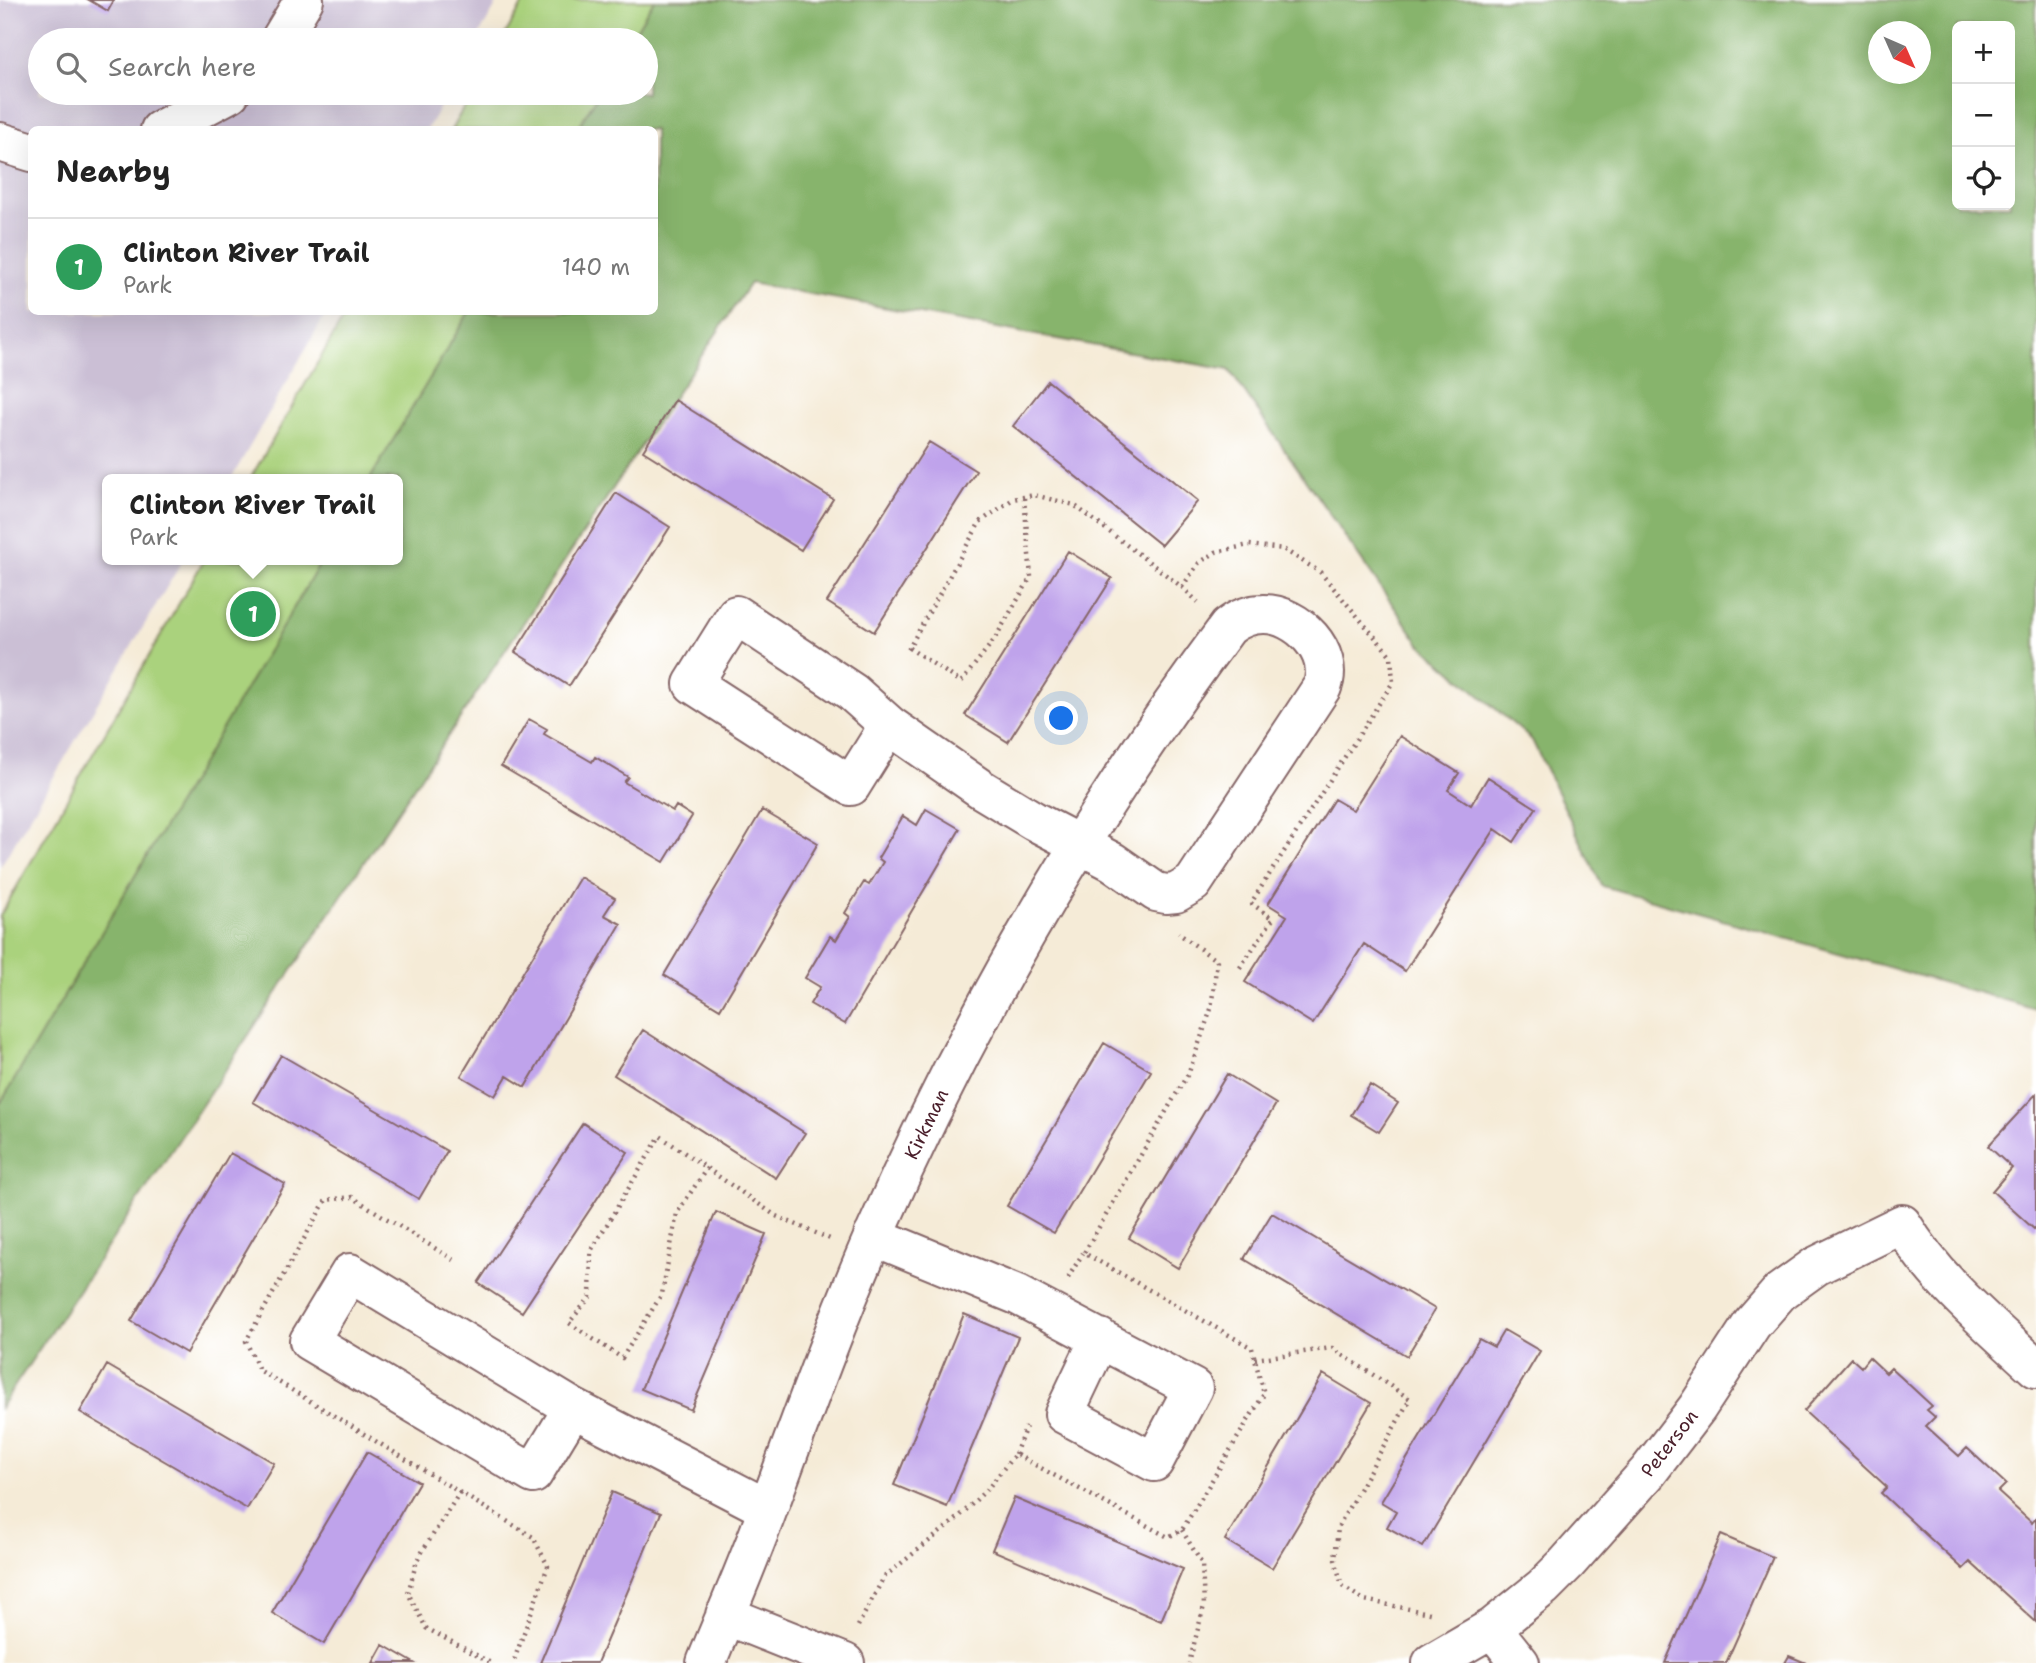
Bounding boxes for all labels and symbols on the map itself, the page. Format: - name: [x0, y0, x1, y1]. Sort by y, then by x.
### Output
- north arrow: [1868, 21, 1931, 84]
- pin: 1: [230, 588, 276, 640]
- your location: [1044, 701, 1078, 735]
- street label: Kirkman: [899, 1085, 954, 1164]
- street label: Peterson: [1635, 1404, 1704, 1482]

